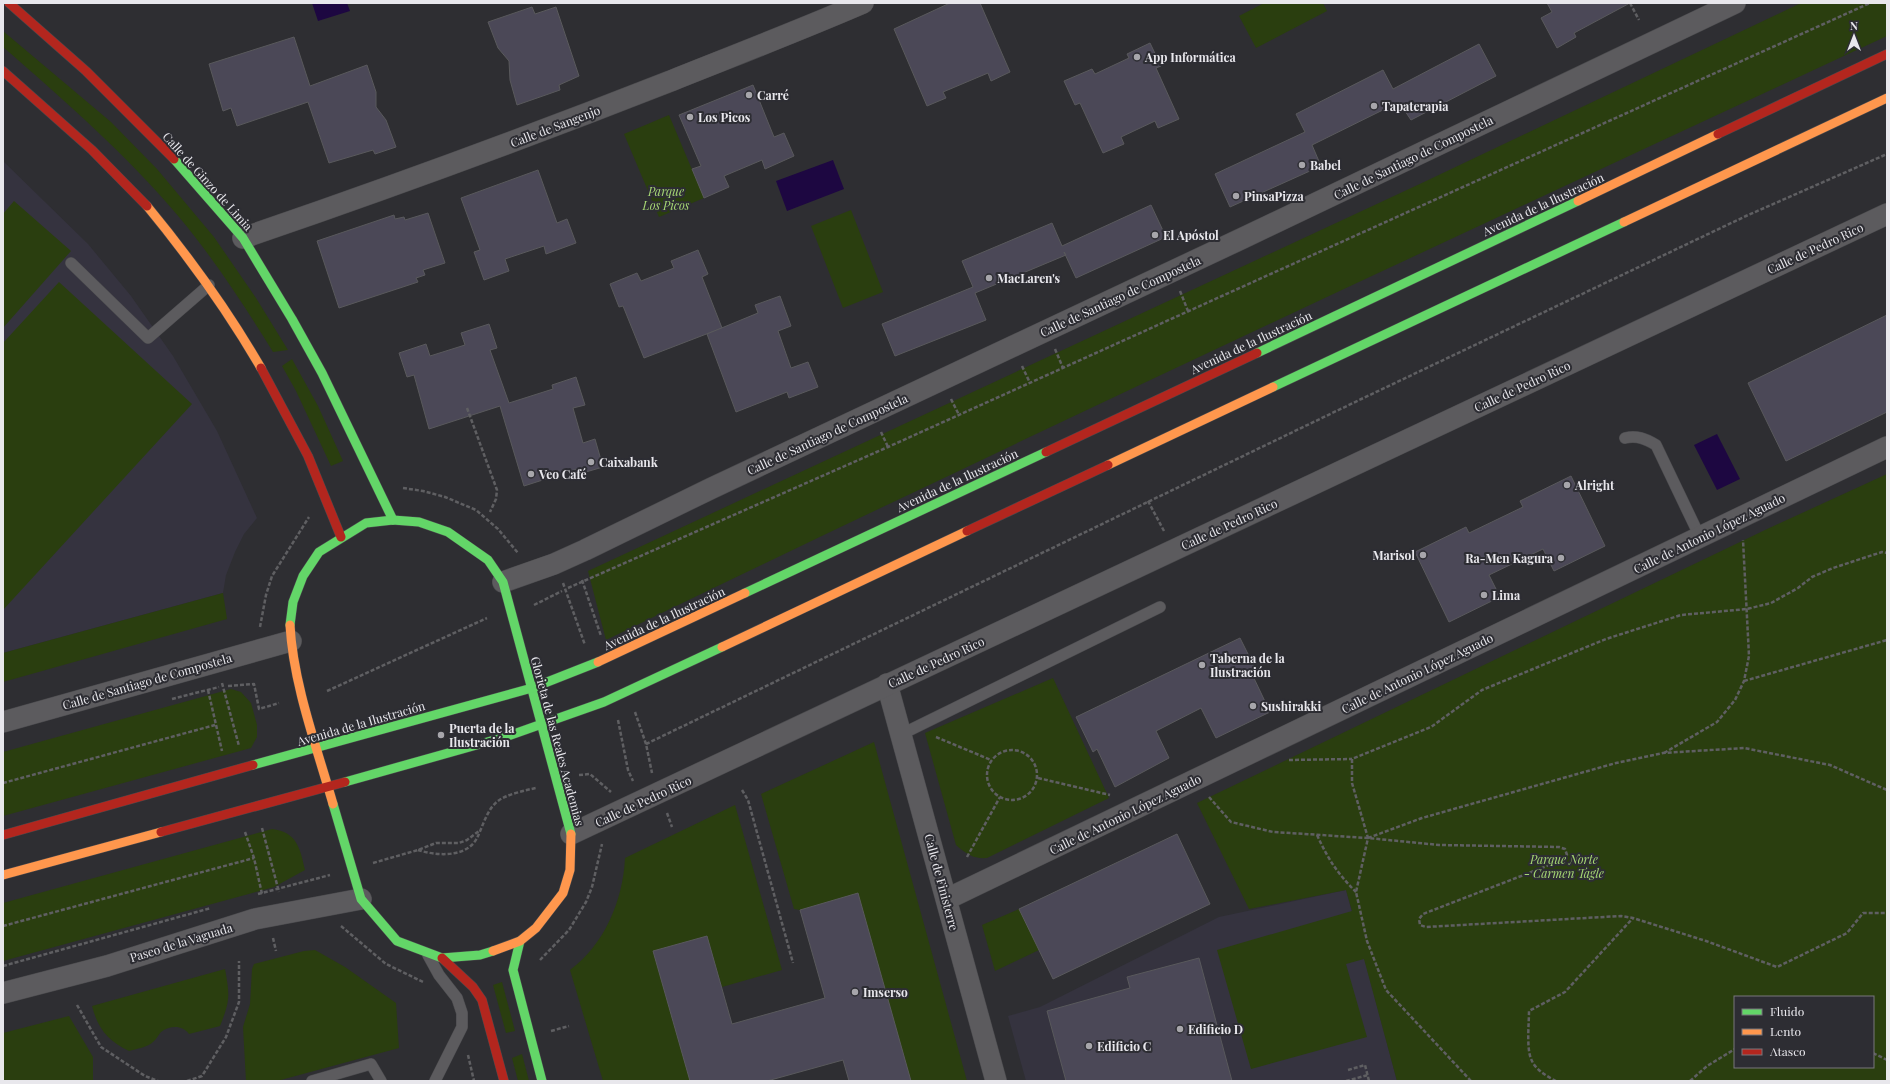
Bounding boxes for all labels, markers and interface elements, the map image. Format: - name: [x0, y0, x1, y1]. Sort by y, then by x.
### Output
- north arrow: [1834, 16, 1874, 56]
- text: N: [1850, 18, 1858, 33]
- place label: App Informática: [1144, 49, 1237, 65]
- marker: App Informática: [1132, 52, 1142, 62]
- place label: Carré: [757, 87, 789, 103]
- marker: Carré: [744, 90, 754, 100]
- place label: Tapaterapia: [1382, 98, 1449, 114]
- street label: Calle de Sangenjo: [508, 101, 603, 150]
- marker: Tapaterapia: [1369, 101, 1379, 111]
- place label: Los Picos: [698, 109, 751, 125]
- street label: Calle de Santiago de Compostela: [1331, 111, 1495, 203]
- marker: Los Picos: [685, 112, 695, 122]
- street label: Calle de Ginzo de Limia: [159, 128, 257, 234]
- place label: Babel: [1310, 157, 1341, 173]
- marker: Babel: [1297, 160, 1307, 170]
- street label: Avenida de la Ilustración: [1479, 169, 1606, 240]
- park label: Parque Los Picos: [642, 183, 690, 213]
- place label: PinsaPizza: [1244, 188, 1304, 204]
- marker: PinsaPizza: [1231, 191, 1241, 201]
- street label: Calle de Pedro Rico: [1764, 219, 1866, 277]
- place label: El Apóstol: [1163, 227, 1219, 243]
- marker: El Apóstol: [1150, 230, 1160, 240]
- street label: Calle de Santiago de Compostela: [1037, 252, 1203, 340]
- place label: MacLaren's: [997, 270, 1061, 286]
- marker: MacLaren's: [984, 273, 994, 283]
- street label: Avenida de la Ilustración: [1187, 307, 1314, 378]
- street label: Calle de Pedro Rico: [1471, 357, 1573, 415]
- street label: Calle de Santiago de Compostela: [744, 390, 910, 478]
- street label: Avenida de la Ilustración: [893, 445, 1020, 516]
- place label: Caixabank: [599, 454, 659, 470]
- marker: Caixabank: [586, 457, 596, 467]
- place label: Veo Café: [538, 466, 587, 482]
- marker: Veo Café: [526, 469, 536, 479]
- place label: Alright: [1574, 477, 1615, 493]
- marker: Alright: [1562, 480, 1572, 490]
- street label: Calle de Antonio López Aguado: [1631, 489, 1788, 577]
- street label: Calle de Pedro Rico: [1178, 495, 1280, 553]
- place label: Marisol: [1372, 547, 1415, 563]
- marker: Marisol: [1418, 550, 1428, 560]
- place label: Ra-Men Kagura: [1465, 550, 1554, 566]
- marker: Ra-Men Kagura: [1556, 553, 1566, 563]
- street label: Avenida de la Ilustración: [600, 583, 727, 654]
- place label: Lima: [1492, 587, 1521, 603]
- marker: Lima: [1479, 590, 1489, 600]
- street label: Calle de Antonio López Aguado: [1339, 629, 1496, 717]
- street label: Calle de Pedro Rico: [885, 633, 987, 691]
- street label: Calle de Santiago de Compostela: [61, 649, 234, 713]
- place label: Taberna de la Ilustración: [1210, 650, 1285, 680]
- street label: Glorieta de las Reales Academias: [528, 655, 588, 827]
- marker: Taberna de la Ilustración: [1197, 660, 1207, 670]
- street label: Avenida de la Ilustración: [294, 697, 427, 749]
- place label: Sushirakki: [1261, 698, 1321, 714]
- marker: Sushirakki: [1248, 701, 1258, 711]
- place label: Puerta de la Ilustración: [449, 720, 515, 750]
- marker: Puerta de la Ilustración: [436, 730, 446, 740]
- street label: Calle de Antonio López Aguado: [1047, 770, 1204, 858]
- street label: Calle de Pedro Rico: [592, 772, 694, 830]
- street label: Calle de Finisterre: [921, 832, 963, 932]
- park label: Parque Norte - Carmen Tagle: [1524, 851, 1604, 881]
- street label: Paseo de la Vaguada: [128, 919, 234, 965]
- place label: Imserso: [863, 984, 908, 1000]
- marker: Imserso: [850, 987, 860, 997]
- legend: [1734, 996, 1874, 1068]
- text: Fluido: [1770, 1003, 1805, 1019]
- place label: Edificio D: [1188, 1021, 1243, 1037]
- text: Lento: [1770, 1023, 1802, 1039]
- marker: Edificio D: [1175, 1024, 1185, 1034]
- place label: Edificio C: [1097, 1038, 1151, 1054]
- marker: Edificio C: [1084, 1041, 1094, 1051]
- text: Atasco: [1769, 1043, 1806, 1059]

